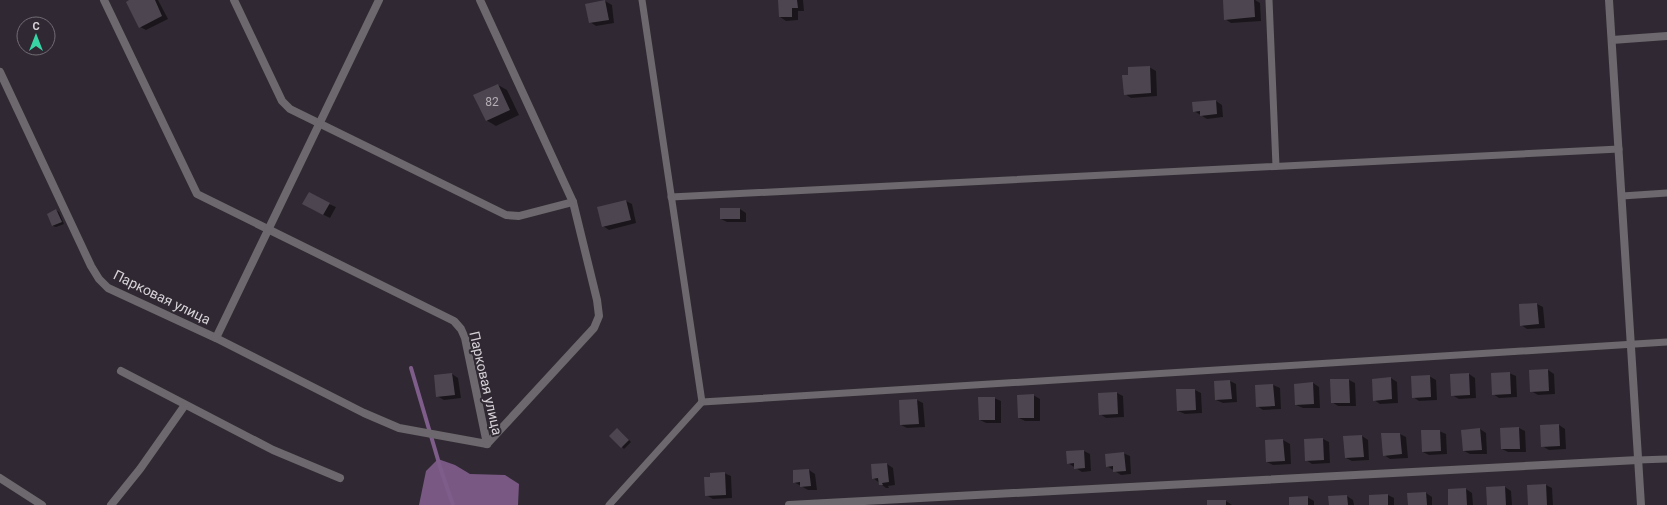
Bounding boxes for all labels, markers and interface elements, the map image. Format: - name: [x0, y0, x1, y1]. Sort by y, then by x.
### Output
- north arrow: [16, 16, 56, 56]
- text: С: [32, 20, 40, 33]
- house number: 82: [485, 95, 499, 109]
- street label: Парковая улица: [111, 267, 213, 327]
- street label: Парковая улица: [466, 330, 506, 436]

